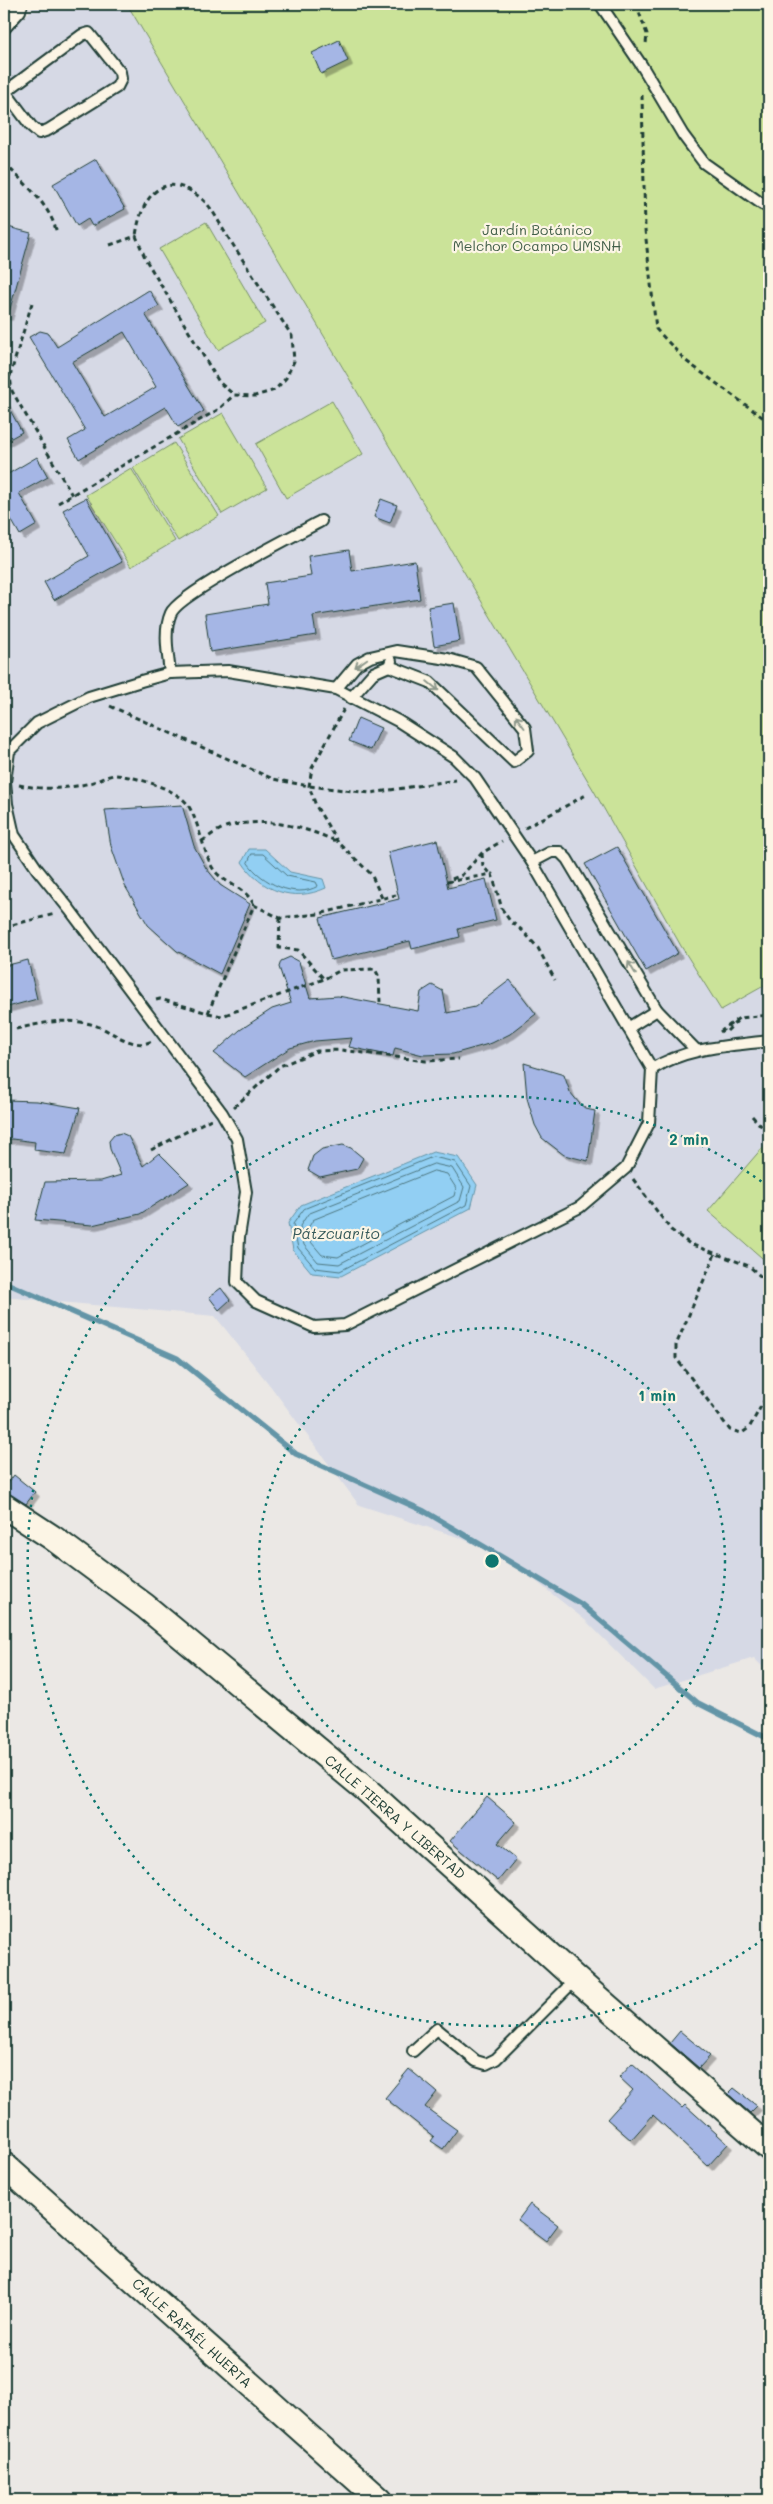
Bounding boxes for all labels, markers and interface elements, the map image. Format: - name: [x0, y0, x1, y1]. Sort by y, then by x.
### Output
- park label: Jardín Botánico Melchor Ocampo UMSNH: [453, 220, 621, 255]
- one-way arrow: [354, 657, 368, 668]
- one-way arrow: [426, 681, 439, 692]
- one-way arrow: [514, 716, 525, 729]
- one-way arrow: [627, 962, 637, 976]
- text: 2 min: [669, 1129, 709, 1149]
- water label: Pátzcuarito: [292, 1223, 380, 1243]
- text: 1 min: [638, 1385, 676, 1405]
- centre of rings: [483, 1552, 501, 1570]
- street label: CALLE TIERRA Y LIBERTAD: [321, 1750, 470, 1883]
- street label: CALLE RAFAÉL HUERTA: [128, 2274, 256, 2392]

